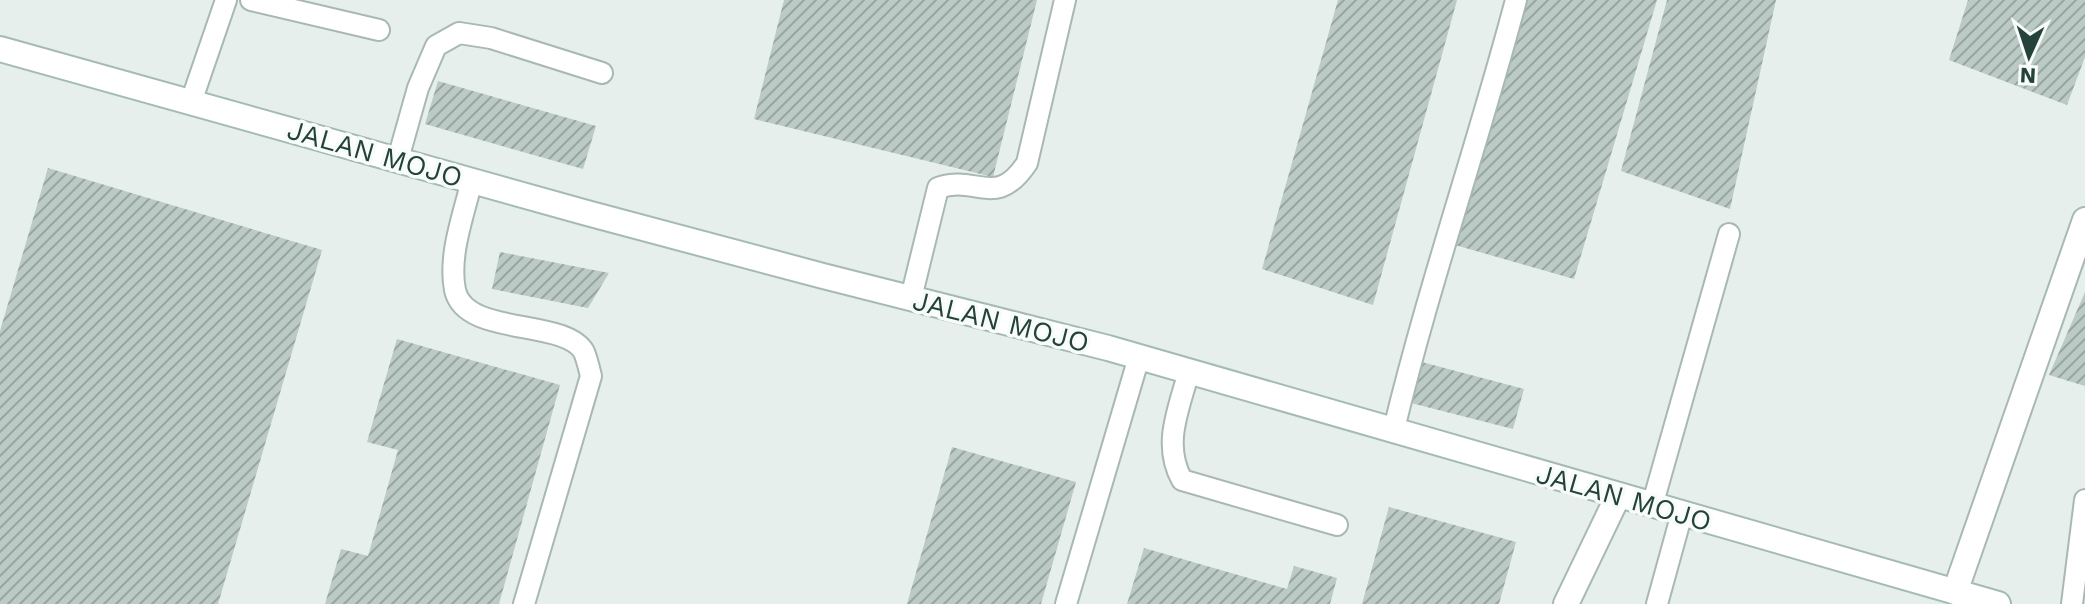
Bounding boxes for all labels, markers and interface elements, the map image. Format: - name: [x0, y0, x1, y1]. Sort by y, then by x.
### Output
- north arrow: [1989, 16, 2069, 96]
- text: N: [2019, 63, 2037, 88]
- street label: JALAN MOJO: [283, 113, 466, 194]
- street label: JALAN MOJO: [909, 284, 1093, 359]
- street label: JALAN MOJO: [1532, 457, 1715, 538]

